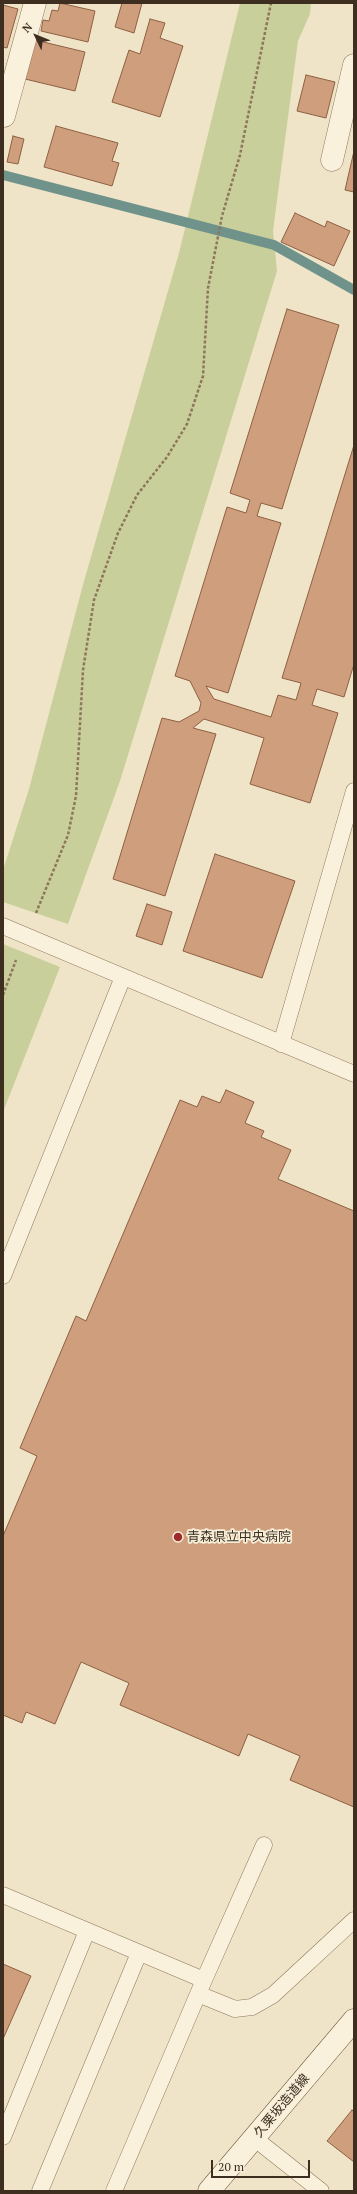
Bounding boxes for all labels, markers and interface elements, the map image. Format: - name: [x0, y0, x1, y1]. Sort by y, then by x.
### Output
- north arrow: [16, 16, 56, 56]
- text: N: [19, 20, 35, 36]
- place label: 青森県立中央病院: [187, 1529, 291, 1545]
- marker: 青森県立中央病院: [172, 1531, 184, 1543]
- street label: 久栗坂造道線: [251, 2071, 313, 2141]
- scale bar: [213, 2152, 312, 2178]
- text: 20 m: [218, 2159, 244, 2174]

